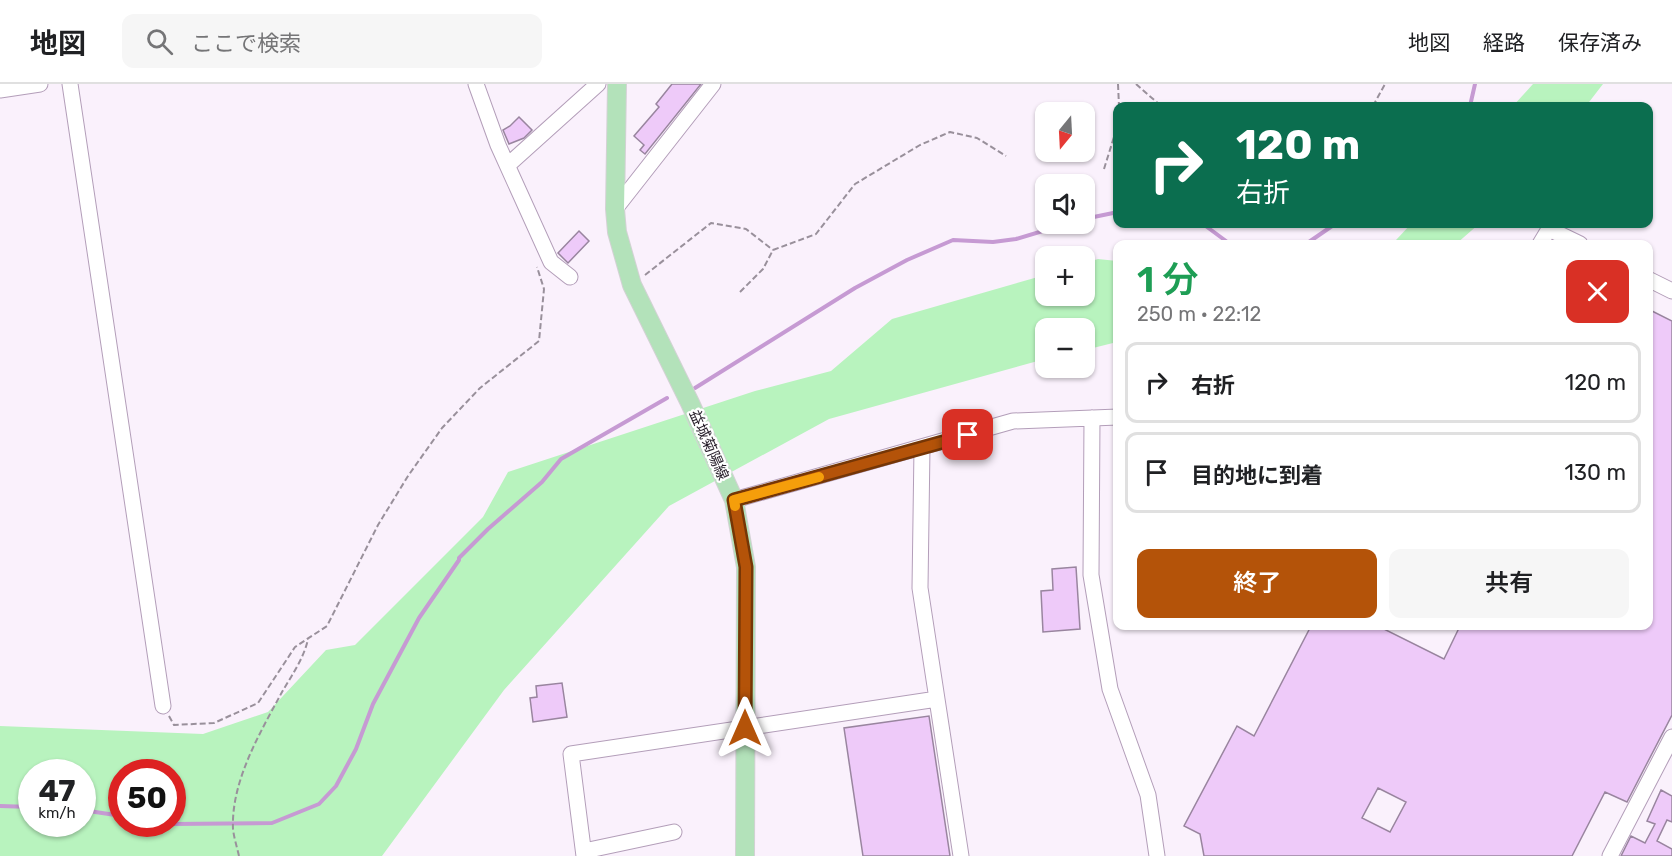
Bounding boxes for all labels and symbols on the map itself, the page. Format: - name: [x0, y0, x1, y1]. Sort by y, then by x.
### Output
- north arrow: [1035, 102, 1095, 162]
- street label: 益城菊陽線: [686, 407, 732, 483]
- pin: [942, 409, 993, 460]
- position arrow: [713, 696, 777, 760]
- speed limit sign: 50: [108, 759, 186, 837]

